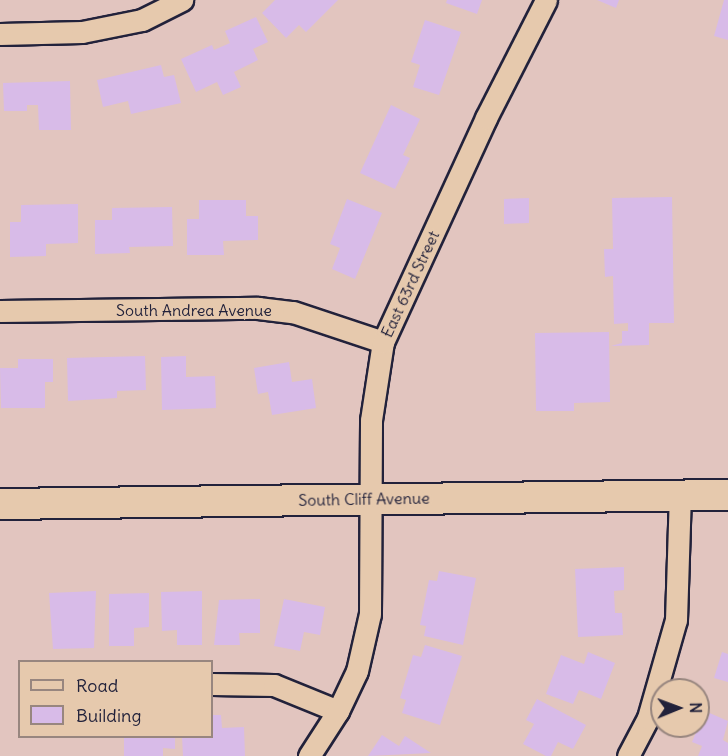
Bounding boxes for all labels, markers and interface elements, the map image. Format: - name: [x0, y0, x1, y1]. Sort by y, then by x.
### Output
- street label: East 63rd Street: [377, 228, 443, 340]
- street label: South Andrea Avenue: [116, 300, 272, 320]
- street label: South Cliff Avenue: [298, 488, 430, 510]
- legend: [18, 660, 213, 738]
- text: Road: [76, 674, 118, 697]
- north arrow: [650, 678, 710, 738]
- text: N: [686, 702, 706, 713]
- text: Building: [76, 704, 141, 727]

